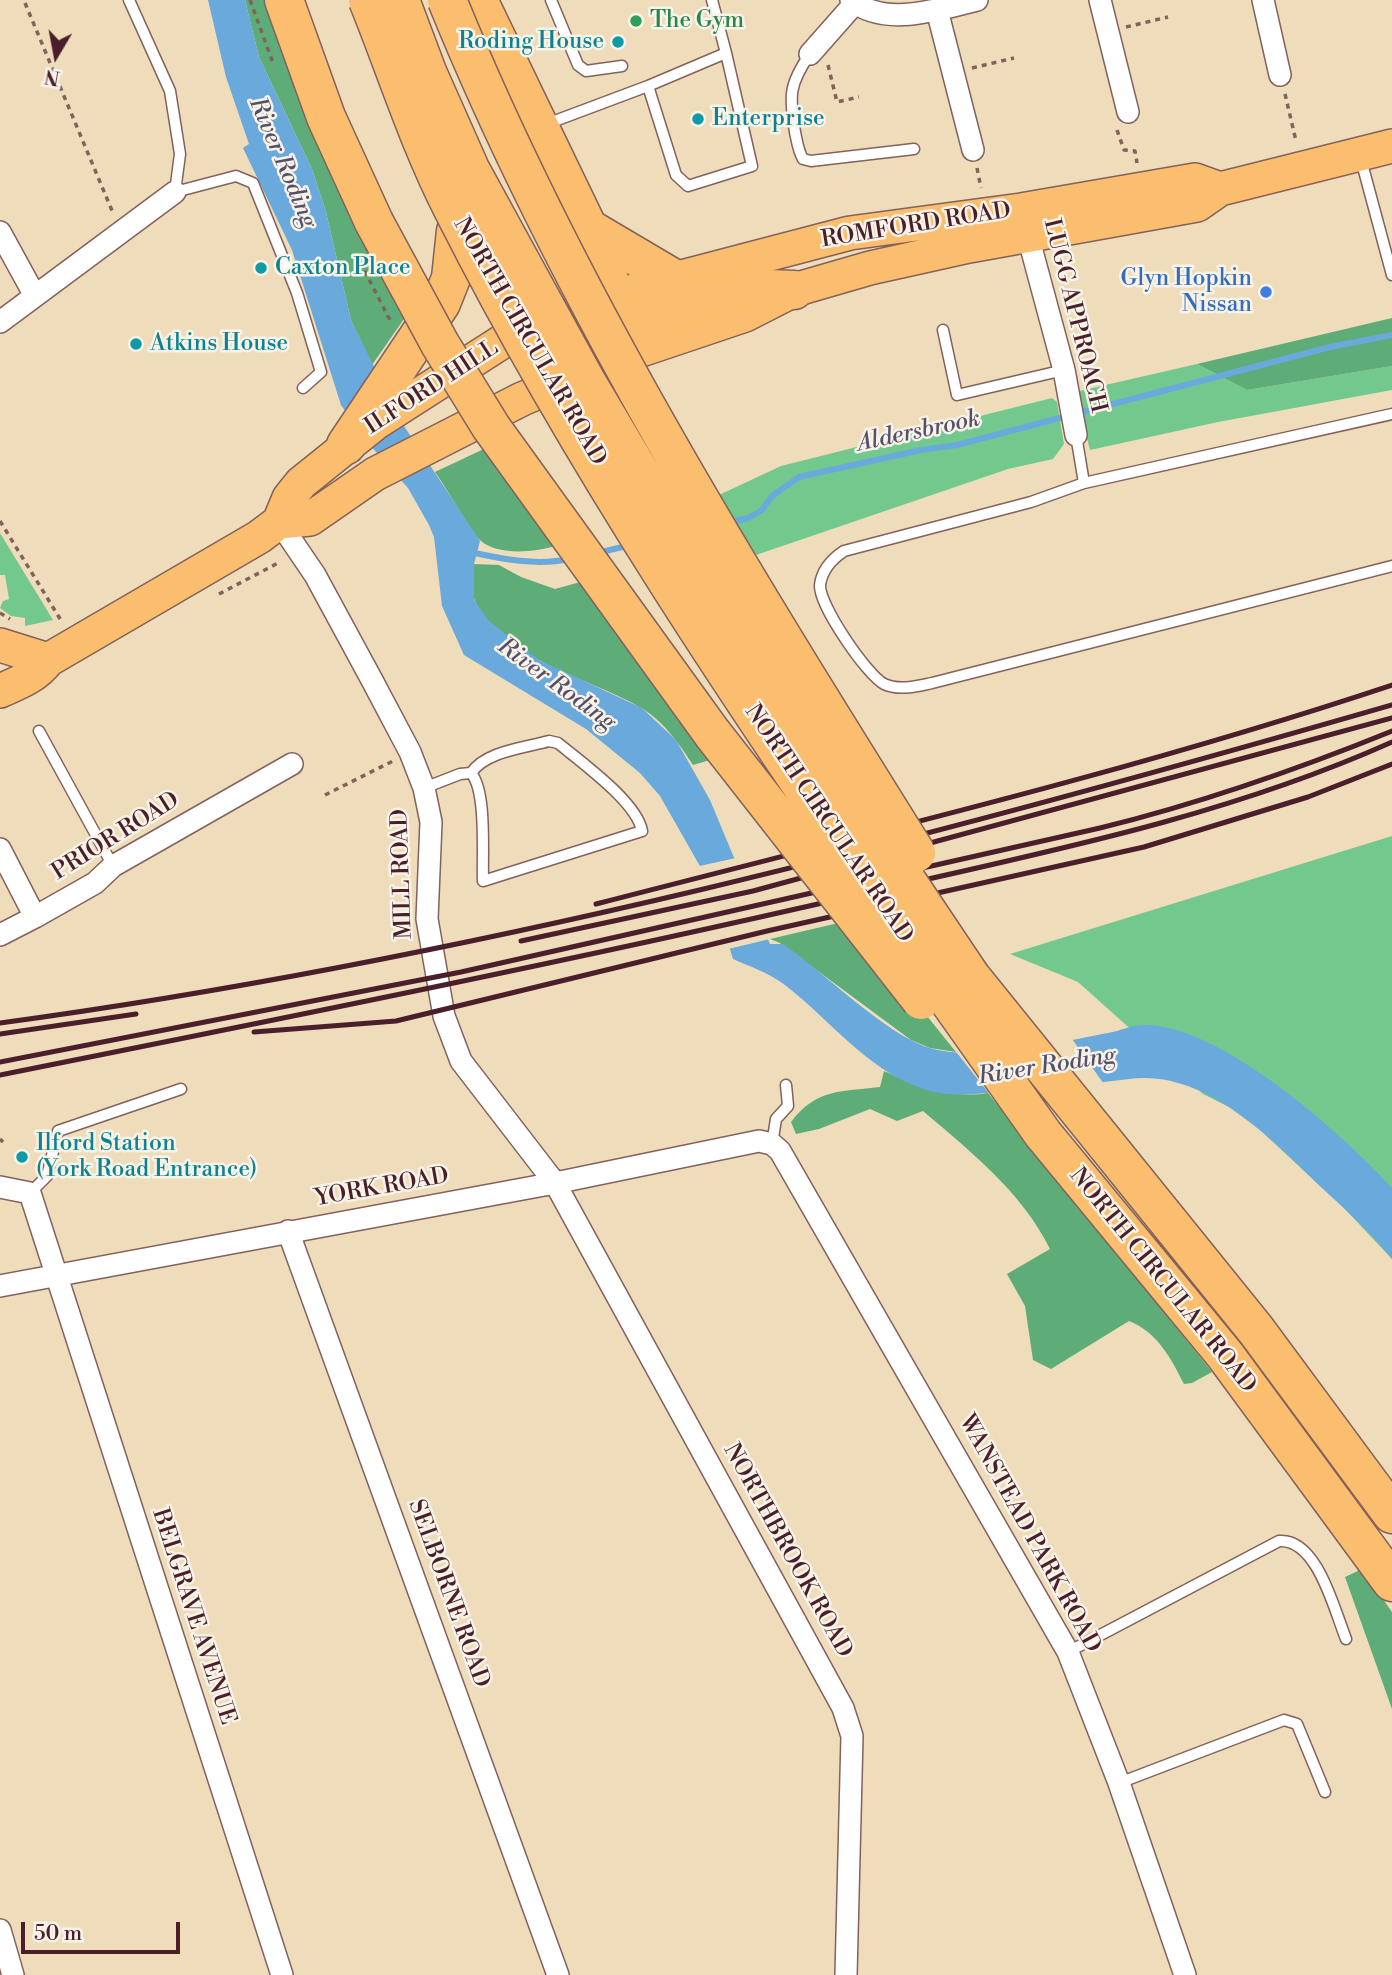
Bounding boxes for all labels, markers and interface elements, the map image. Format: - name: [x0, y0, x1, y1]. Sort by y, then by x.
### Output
- place label: The Gym: [650, 7, 744, 35]
- marker: The Gym: [628, 13, 644, 29]
- north arrow: [21, 21, 91, 91]
- place label: Roding House: [458, 28, 604, 56]
- marker: Roding House: [610, 34, 626, 50]
- text: N: [43, 64, 62, 90]
- water label: River Roding: [242, 93, 322, 233]
- place label: Enterprise: [712, 105, 825, 133]
- marker: Enterprise: [690, 111, 706, 127]
- street label: ROMFORD ROAD: [819, 197, 1013, 255]
- street label: NORTH CIRCULAR ROAD: [447, 213, 611, 471]
- street label: LUGG APPROACH: [1037, 216, 1111, 416]
- place label: Caxton Place: [275, 254, 411, 282]
- marker: Caxton Place: [253, 260, 269, 276]
- place label: Glyn Hopkin Nissan: [1121, 265, 1252, 319]
- marker: Glyn Hopkin Nissan: [1258, 284, 1274, 300]
- place label: Atkins House: [150, 330, 288, 358]
- street label: ILFORD HILL: [360, 335, 504, 441]
- marker: Atkins House: [128, 336, 144, 352]
- water label: Aldersbrook: [855, 405, 983, 459]
- water label: River Roding: [491, 633, 621, 737]
- street label: NORTH CIRCULAR ROAD: [738, 700, 918, 948]
- street label: PRIOR ROAD: [47, 787, 185, 887]
- street label: MILL ROAD: [387, 808, 419, 940]
- water label: River Roding: [976, 1042, 1118, 1092]
- place label: Ilford Station (York Road Entrance): [36, 1130, 257, 1184]
- marker: Ilford Station (York Road Entrance): [14, 1149, 30, 1165]
- street label: YORK ROAD: [313, 1163, 451, 1213]
- street label: NORTH CIRCULAR ROAD: [1063, 1163, 1261, 1399]
- street label: WANSTEAD PARK ROAD: [952, 1410, 1106, 1658]
- street label: NORTHBROOK ROAD: [717, 1439, 857, 1663]
- street label: SELBORNE ROAD: [401, 1496, 495, 1692]
- street label: BELGRAVE AVENUE: [145, 1506, 241, 1728]
- scale bar: [24, 1909, 184, 1953]
- text: 50 m: [34, 1921, 82, 1947]

